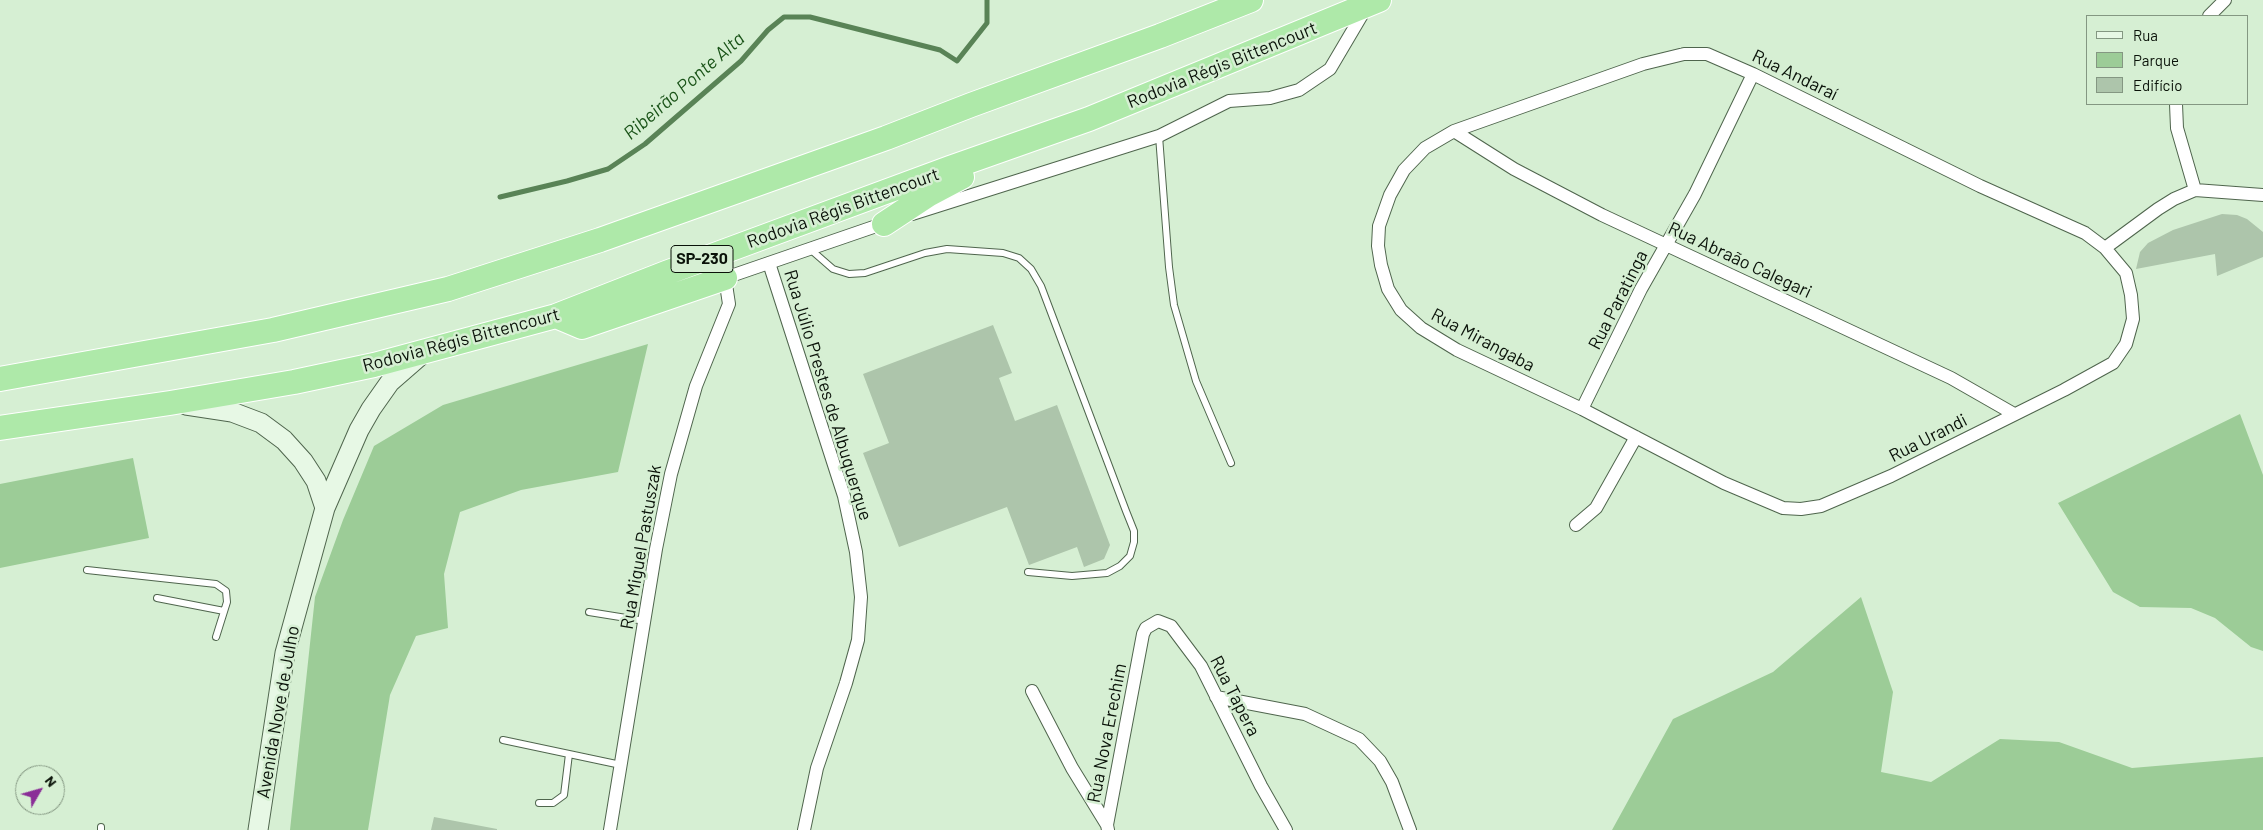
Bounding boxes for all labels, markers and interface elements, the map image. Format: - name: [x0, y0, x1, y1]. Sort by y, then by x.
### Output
- legend: [2086, 15, 2248, 105]
- street label: Rodovia Régis Bittencourt: [1124, 17, 1320, 113]
- text: Rua: [2133, 26, 2158, 44]
- water label: Ribeirão Ponte Alta: [619, 27, 749, 145]
- street label: Rua Andaraí: [1749, 45, 1841, 105]
- text: Parque: [2133, 51, 2179, 69]
- text: Edifício: [2133, 76, 2182, 94]
- street label: Rodovia Régis Bittencourt: [744, 163, 942, 253]
- street label: Rua Abraão Calegari: [1665, 217, 1815, 303]
- road number: SP-230: [671, 245, 733, 272]
- street label: Rua Paratinga: [1584, 247, 1652, 353]
- street label: Rua Júlio Prestes de Albuquerque: [779, 267, 877, 523]
- street label: Rodovia Régis Bittencourt: [360, 303, 562, 377]
- street label: Rua Mirangaba: [1428, 304, 1538, 376]
- street label: Rua Urandi: [1885, 409, 1971, 467]
- street label: Rua Miguel Pastuszak: [616, 463, 666, 631]
- street label: Avenida Nove de Julho: [252, 624, 304, 800]
- street label: Rua Tapera: [1205, 652, 1265, 740]
- street label: Rua Nova Erechim: [1083, 661, 1131, 805]
- north arrow: [15, 765, 65, 815]
- text: N: [42, 772, 61, 790]

